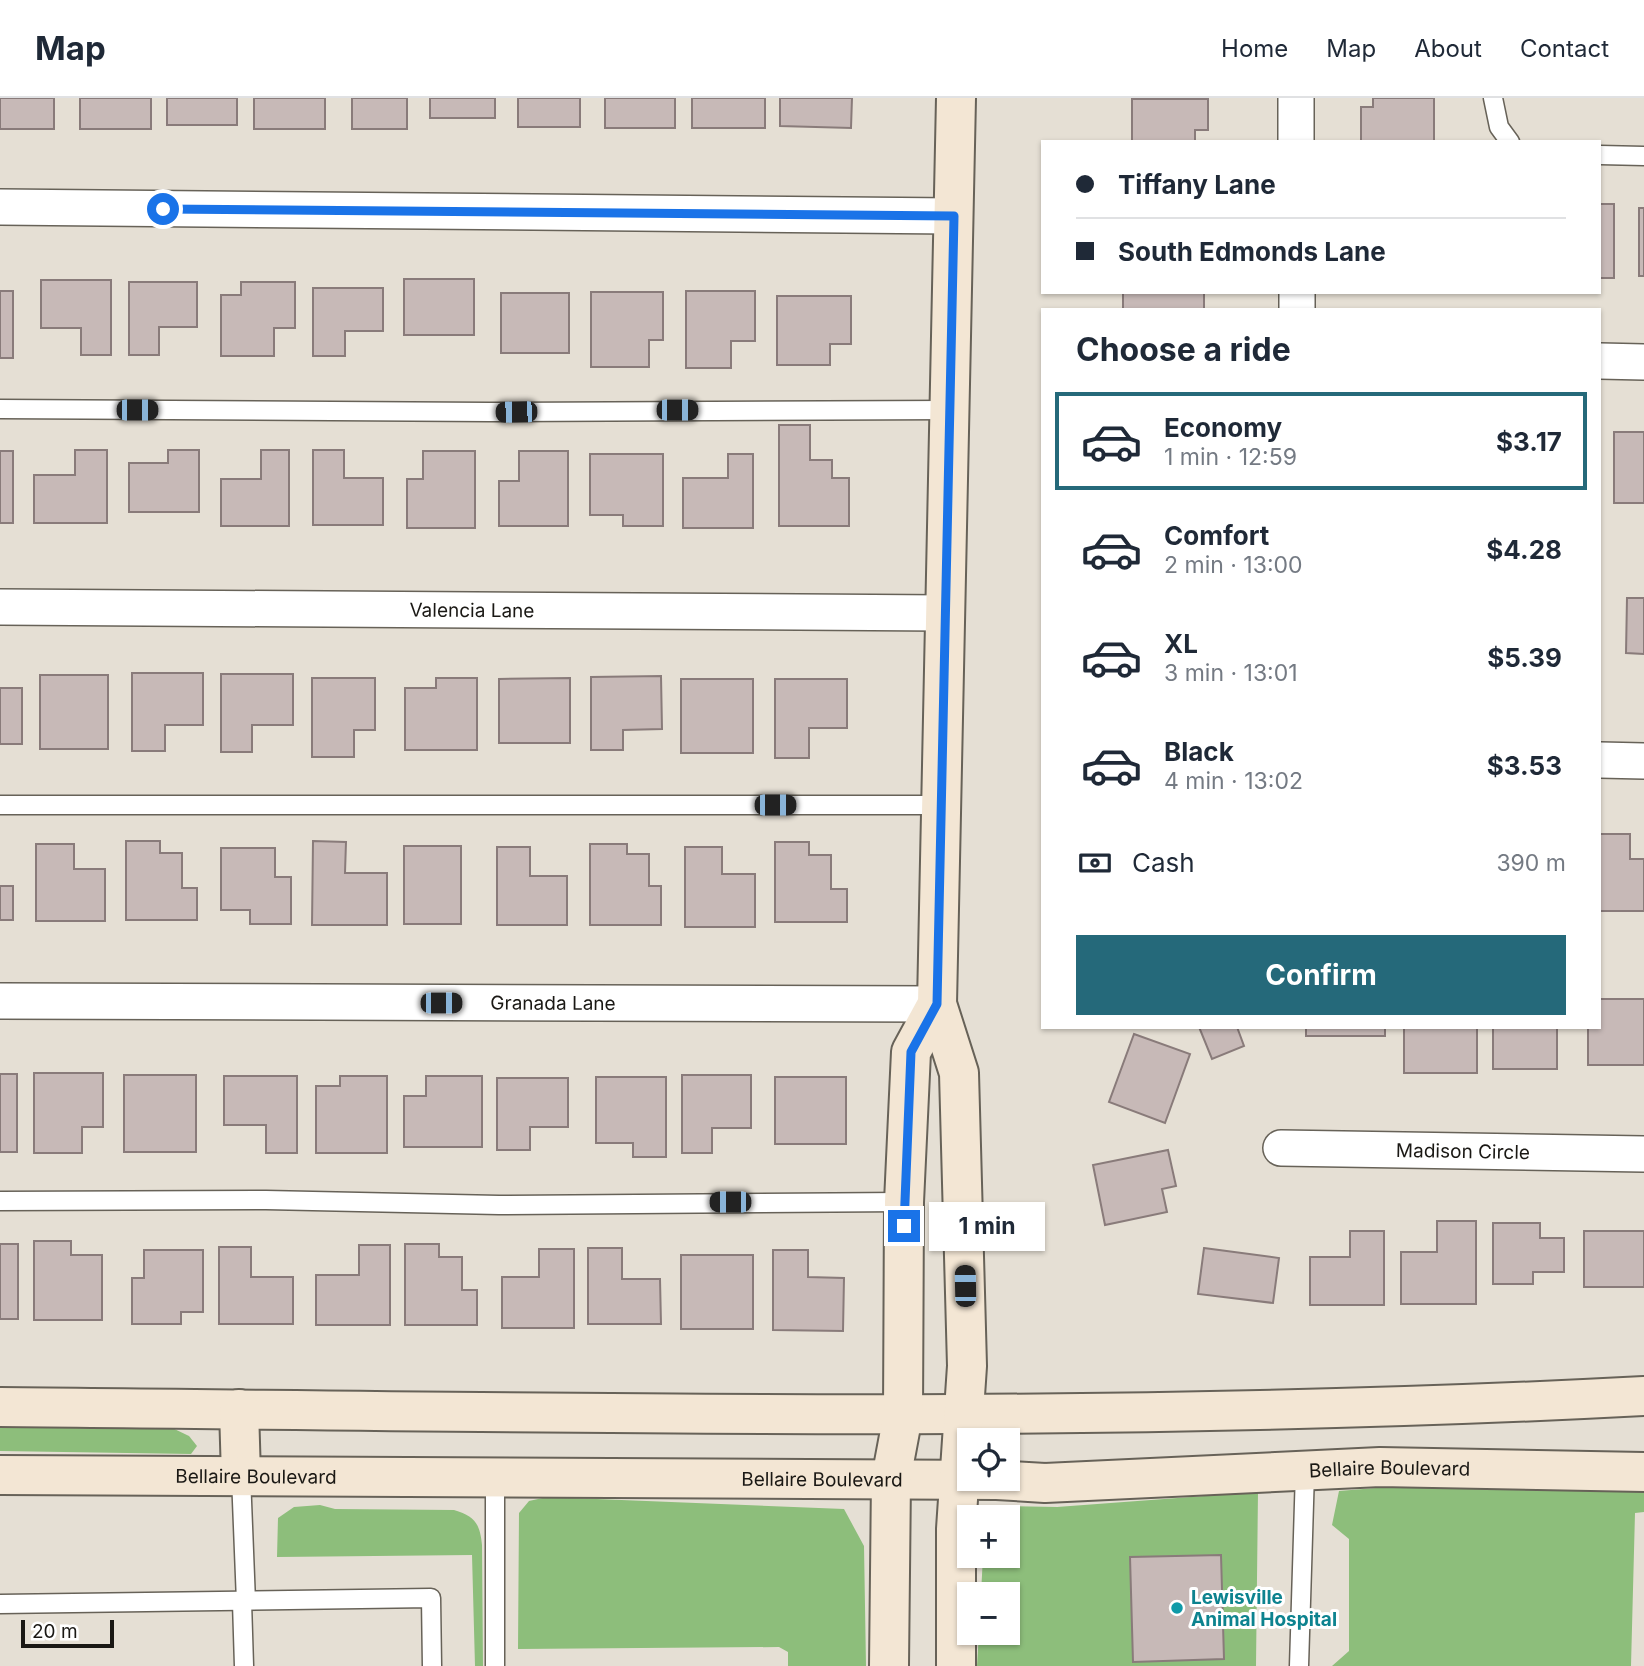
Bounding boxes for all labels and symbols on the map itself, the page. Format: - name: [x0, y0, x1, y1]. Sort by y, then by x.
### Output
- route start: [147, 193, 179, 225]
- car: [117, 400, 159, 421]
- car: [657, 400, 699, 421]
- car: [495, 401, 538, 423]
- street label: Valencia Lane: [409, 598, 535, 622]
- car: [755, 795, 797, 816]
- street label: Granada Lane: [490, 991, 616, 1014]
- car: [421, 993, 463, 1014]
- street label: Madison Circle: [1396, 1138, 1530, 1164]
- car: [710, 1192, 752, 1213]
- callout: 1 min: [928, 1202, 1044, 1250]
- route end: [888, 1210, 920, 1242]
- car: [955, 1265, 976, 1307]
- street label: Bellaire Boulevard: [1308, 1456, 1470, 1482]
- street label: Bellaire Boulevard: [175, 1464, 337, 1488]
- street label: Bellaire Boulevard: [741, 1467, 903, 1491]
- place label: Lewisville Animal Hospital: [1191, 1586, 1337, 1631]
- marker: Lewisville Animal Hospital: [1169, 1600, 1185, 1616]
- scale bar: [21, 1617, 114, 1649]

